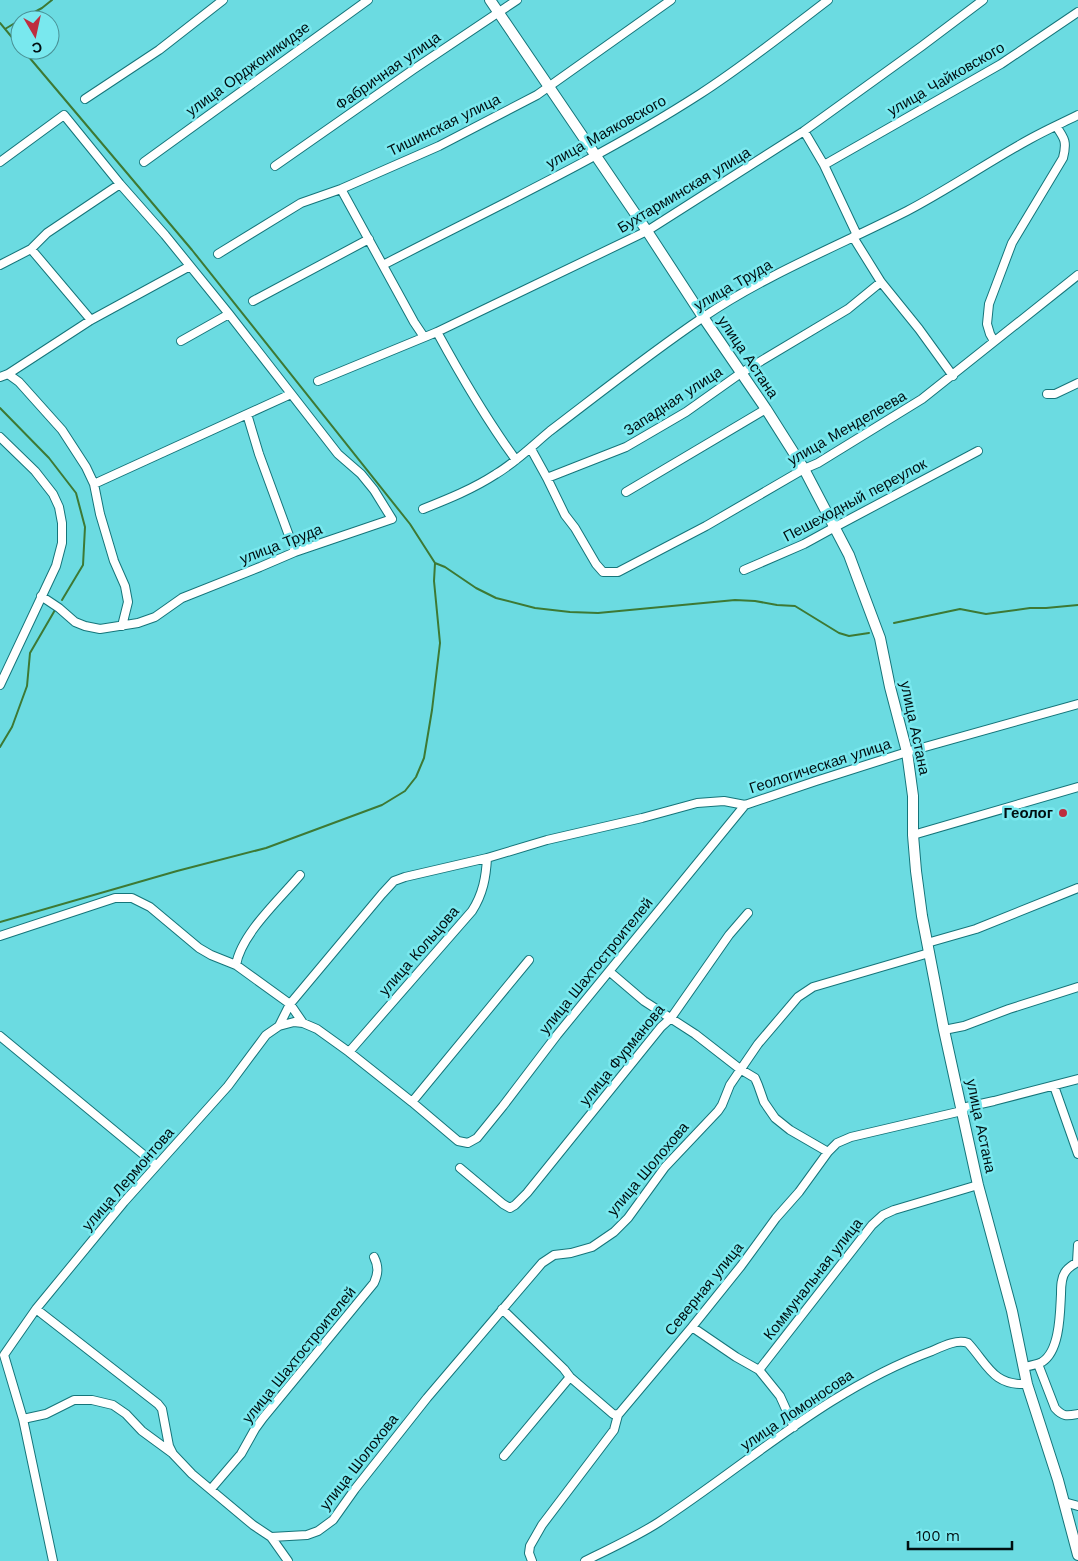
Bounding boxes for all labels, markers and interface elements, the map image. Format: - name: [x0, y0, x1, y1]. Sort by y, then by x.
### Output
- north arrow: [10, 10, 60, 60]
- street label: улица Орджоникидзе: [183, 18, 313, 120]
- street label: Фабричная улица: [332, 28, 444, 114]
- street label: улица Чайковского: [884, 38, 1008, 120]
- text: С: [31, 39, 43, 57]
- street label: Тишинская улица: [385, 90, 504, 160]
- street label: улица Маяковского: [543, 92, 669, 172]
- street label: Бухтарминская улица: [614, 143, 754, 237]
- street label: улица Труда: [691, 255, 776, 315]
- street label: улица Астана: [714, 312, 783, 402]
- street label: Западная улица: [620, 362, 726, 440]
- street label: улица Менделеева: [785, 386, 910, 469]
- street label: Пешеходный переулок: [780, 454, 930, 545]
- street label: улица Труда: [237, 520, 325, 568]
- street label: улица Астана: [896, 679, 934, 777]
- street label: Геологическая улица: [747, 734, 894, 797]
- place label: Геолог: [1003, 804, 1053, 822]
- marker: Геолог: [1057, 807, 1069, 819]
- street label: улица Шахтостроителей: [535, 894, 657, 1038]
- street label: улица Кольцова: [375, 902, 463, 999]
- street label: улица Фурманова: [576, 1000, 669, 1109]
- street label: улица Астана: [962, 1077, 1000, 1175]
- street label: улица Шолохова: [603, 1118, 693, 1220]
- street label: улица Лермонтова: [78, 1123, 178, 1234]
- street label: Коммунальная улица: [760, 1214, 867, 1344]
- street label: Северная улица: [661, 1238, 748, 1339]
- street label: улица Шахтостроителей: [238, 1283, 360, 1427]
- street label: улица Ломоносова: [737, 1365, 857, 1454]
- street label: улица Шолохова: [316, 1410, 403, 1514]
- scale bar: [908, 1518, 1012, 1550]
- text: 100 m: [916, 1527, 960, 1545]

